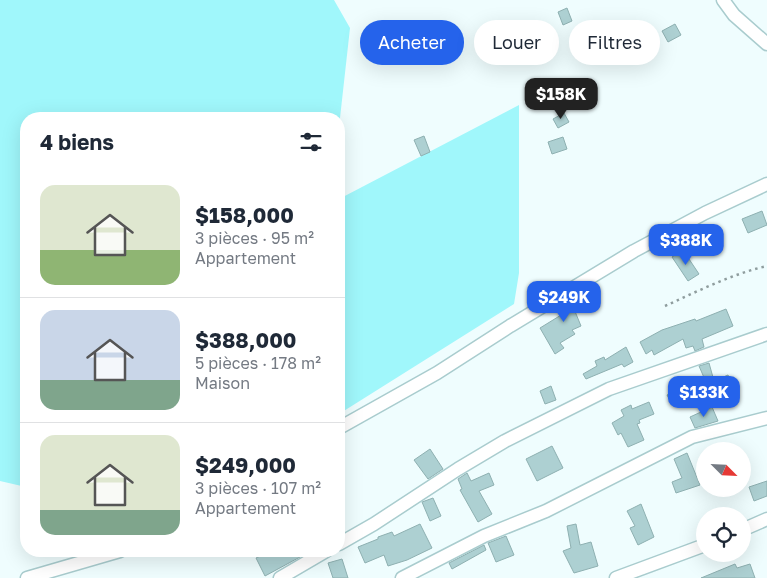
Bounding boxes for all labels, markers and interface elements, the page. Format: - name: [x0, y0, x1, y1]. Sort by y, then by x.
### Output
- chip: Acheter: [360, 20, 464, 65]
- chip: Louer: [474, 20, 559, 65]
- chip: Filtres: [569, 20, 660, 65]
- pin: $158K: [526, 78, 596, 120]
- text: $158K: [536, 84, 586, 104]
- icon: filters: [297, 128, 325, 156]
- text: 4 biens: [40, 129, 114, 155]
- text: $158,000: [195, 202, 294, 228]
- icon: home: [80, 205, 140, 265]
- pin: $388K: [651, 224, 721, 266]
- text: 3 pièces · 95 m²: [195, 228, 314, 248]
- text: $388K: [660, 230, 712, 250]
- text: Appartement: [195, 248, 296, 268]
- pin: $249K: [529, 280, 599, 323]
- text: $249K: [538, 287, 590, 307]
- text: $388,000: [195, 327, 296, 353]
- icon: home: [80, 330, 140, 390]
- text: 5 pièces · 178 m²: [195, 353, 321, 373]
- text: Maison: [195, 373, 250, 393]
- pin: $133K: [669, 376, 739, 418]
- text: $133K: [679, 382, 729, 402]
- north arrow: [696, 442, 751, 498]
- map controls: [696, 442, 751, 562]
- text: $249,000: [195, 452, 296, 478]
- icon: home: [80, 455, 140, 515]
- text: 3 pièces · 107 m²: [195, 478, 321, 498]
- text: Appartement: [195, 498, 296, 518]
- button: locate: [696, 507, 751, 562]

